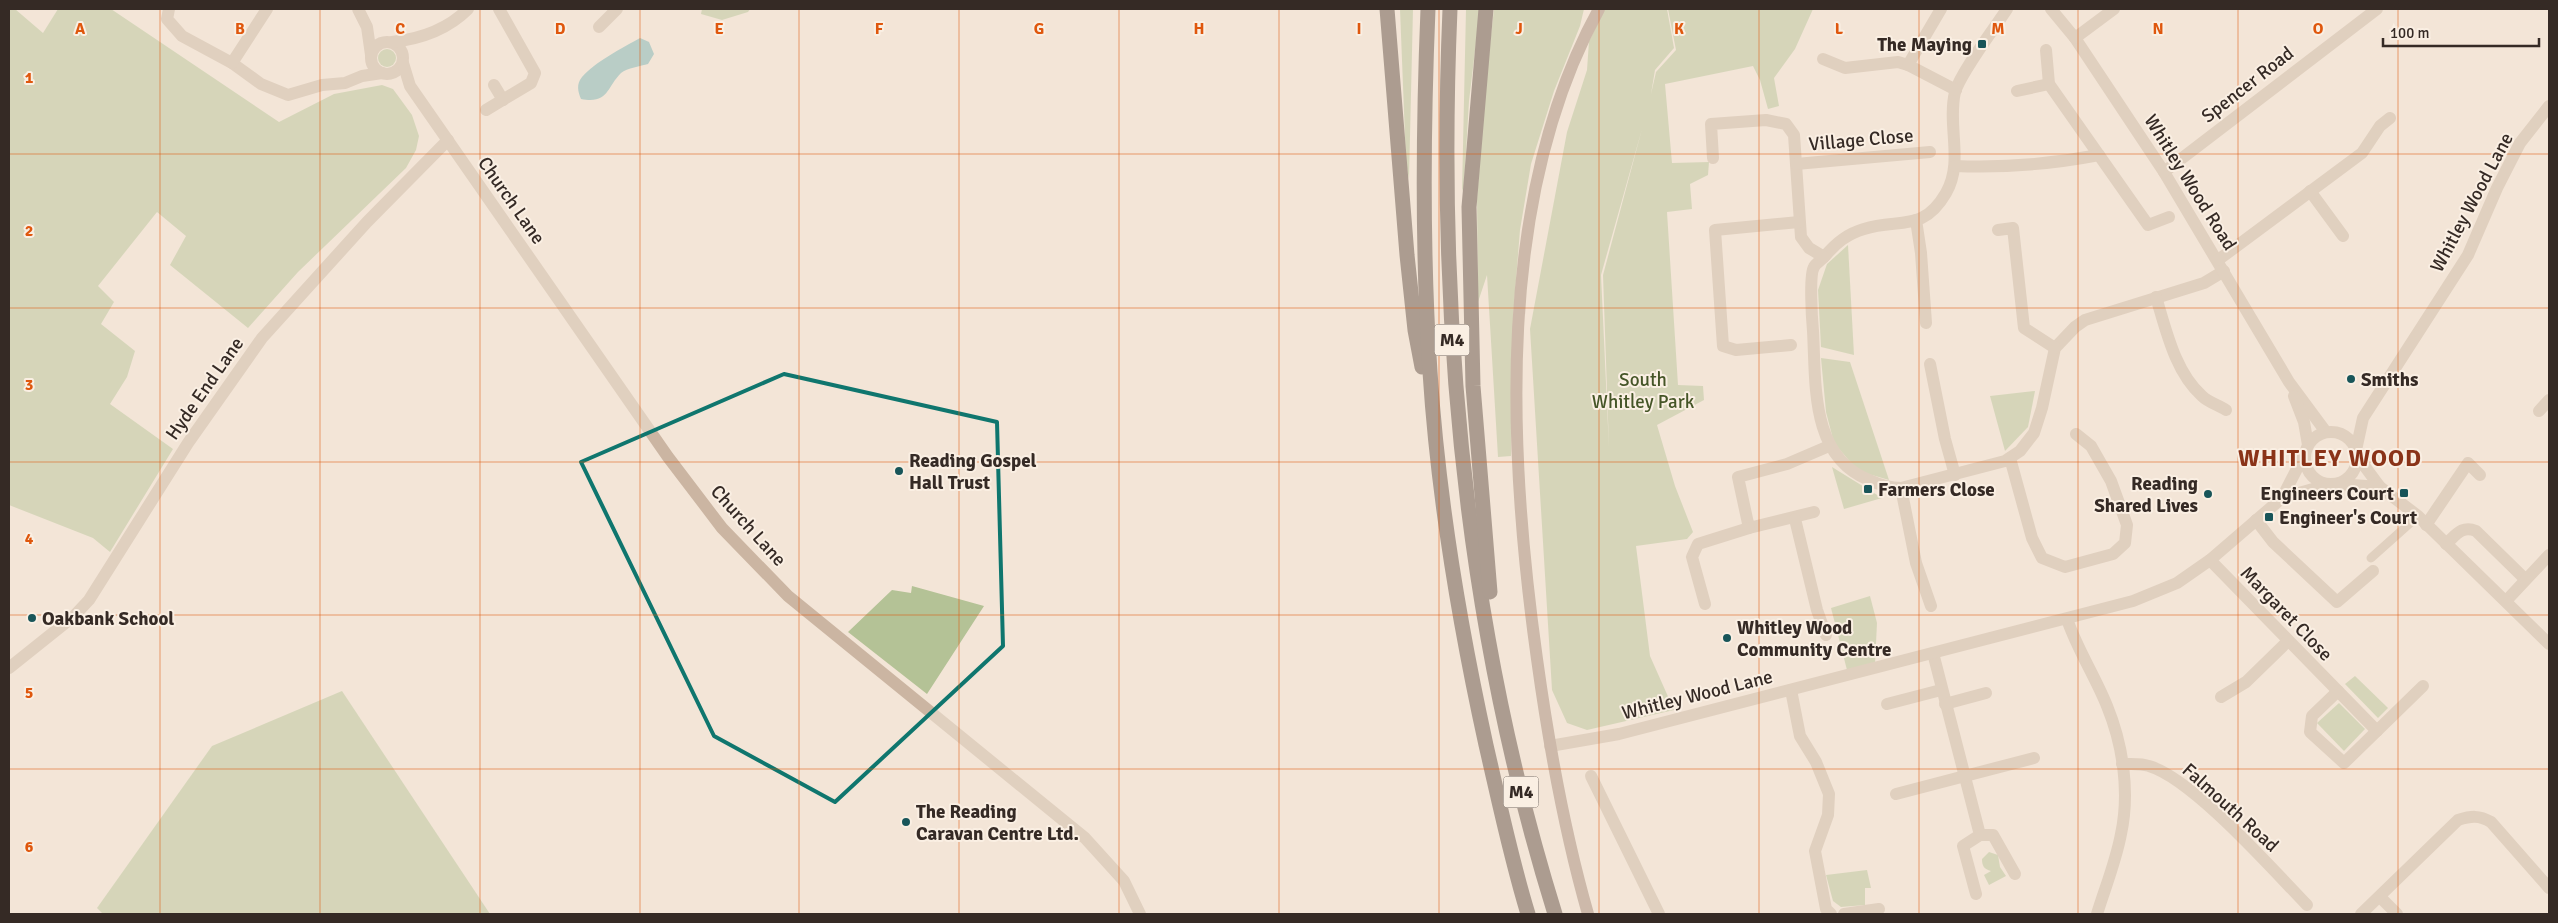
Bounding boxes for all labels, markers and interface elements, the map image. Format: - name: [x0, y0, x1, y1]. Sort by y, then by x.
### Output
- scale bar: [2383, 15, 2539, 47]
- text: A: [75, 19, 86, 39]
- text: B: [235, 19, 245, 39]
- text: C: [395, 19, 405, 39]
- text: D: [555, 19, 566, 39]
- text: E: [714, 19, 724, 39]
- text: F: [875, 19, 884, 39]
- text: G: [1034, 19, 1044, 39]
- text: H: [1194, 19, 1204, 39]
- text: I: [1356, 19, 1362, 39]
- text: J: [1515, 19, 1523, 39]
- text: K: [1674, 19, 1684, 39]
- text: L: [1835, 19, 1844, 39]
- text: M: [1991, 19, 2005, 39]
- text: N: [2152, 19, 2164, 39]
- text: O: [2313, 19, 2324, 39]
- text: 100 m: [2390, 24, 2430, 42]
- place label: The Maying: [1877, 33, 1972, 57]
- marker: The Maying: [1976, 38, 1988, 50]
- street label: Spencer Road: [2197, 41, 2299, 128]
- text: 1: [25, 68, 34, 88]
- street label: Whitley Wood Road: [2139, 110, 2242, 255]
- street label: Village Close: [1808, 123, 1914, 157]
- street label: Whitley Wood Lane: [2425, 129, 2519, 276]
- street label: Church Lane: [472, 152, 550, 249]
- text: 2: [25, 221, 33, 241]
- road number: M4: [1434, 324, 1470, 356]
- street label: Hyde End Lane: [161, 333, 249, 445]
- park label: South Whitley Park: [1592, 368, 1695, 414]
- place label: Smiths: [2361, 368, 2418, 392]
- marker: Smiths: [2345, 373, 2357, 385]
- text: 3: [25, 375, 33, 395]
- district label: WHITLEY WOOD: [2238, 443, 2422, 473]
- place label: Reading Gospel Hall Trust: [909, 449, 1037, 495]
- marker: Reading Gospel Hall Trust: [893, 465, 905, 477]
- place label: Reading Shared Lives: [2094, 472, 2198, 518]
- place label: Farmers Close: [1878, 478, 1995, 502]
- street label: Church Lane: [705, 480, 791, 571]
- place label: Engineers Court: [2260, 482, 2394, 506]
- marker: Farmers Close: [1862, 483, 1874, 495]
- marker: Engineers Court: [2398, 487, 2410, 499]
- marker: Reading Shared Lives: [2202, 488, 2214, 500]
- place label: Engineer's Court: [2279, 506, 2417, 530]
- marker: Engineer's Court: [2263, 511, 2275, 523]
- text: 4: [25, 529, 34, 549]
- street label: Margaret Close: [2235, 561, 2338, 666]
- place label: Oakbank School: [42, 607, 174, 631]
- marker: Oakbank School: [26, 612, 38, 624]
- place label: Whitley Wood Community Centre: [1737, 616, 1892, 662]
- marker: Whitley Wood Community Centre: [1721, 632, 1733, 644]
- street label: Whitley Wood Lane: [1619, 665, 1775, 725]
- text: 5: [25, 683, 33, 703]
- street label: Falmouth Road: [2177, 758, 2284, 857]
- road number: M4: [1504, 776, 1538, 808]
- place label: The Reading Caravan Centre Ltd.: [916, 800, 1079, 846]
- marker: The Reading Caravan Centre Ltd.: [900, 816, 912, 828]
- text: 6: [25, 837, 34, 857]

